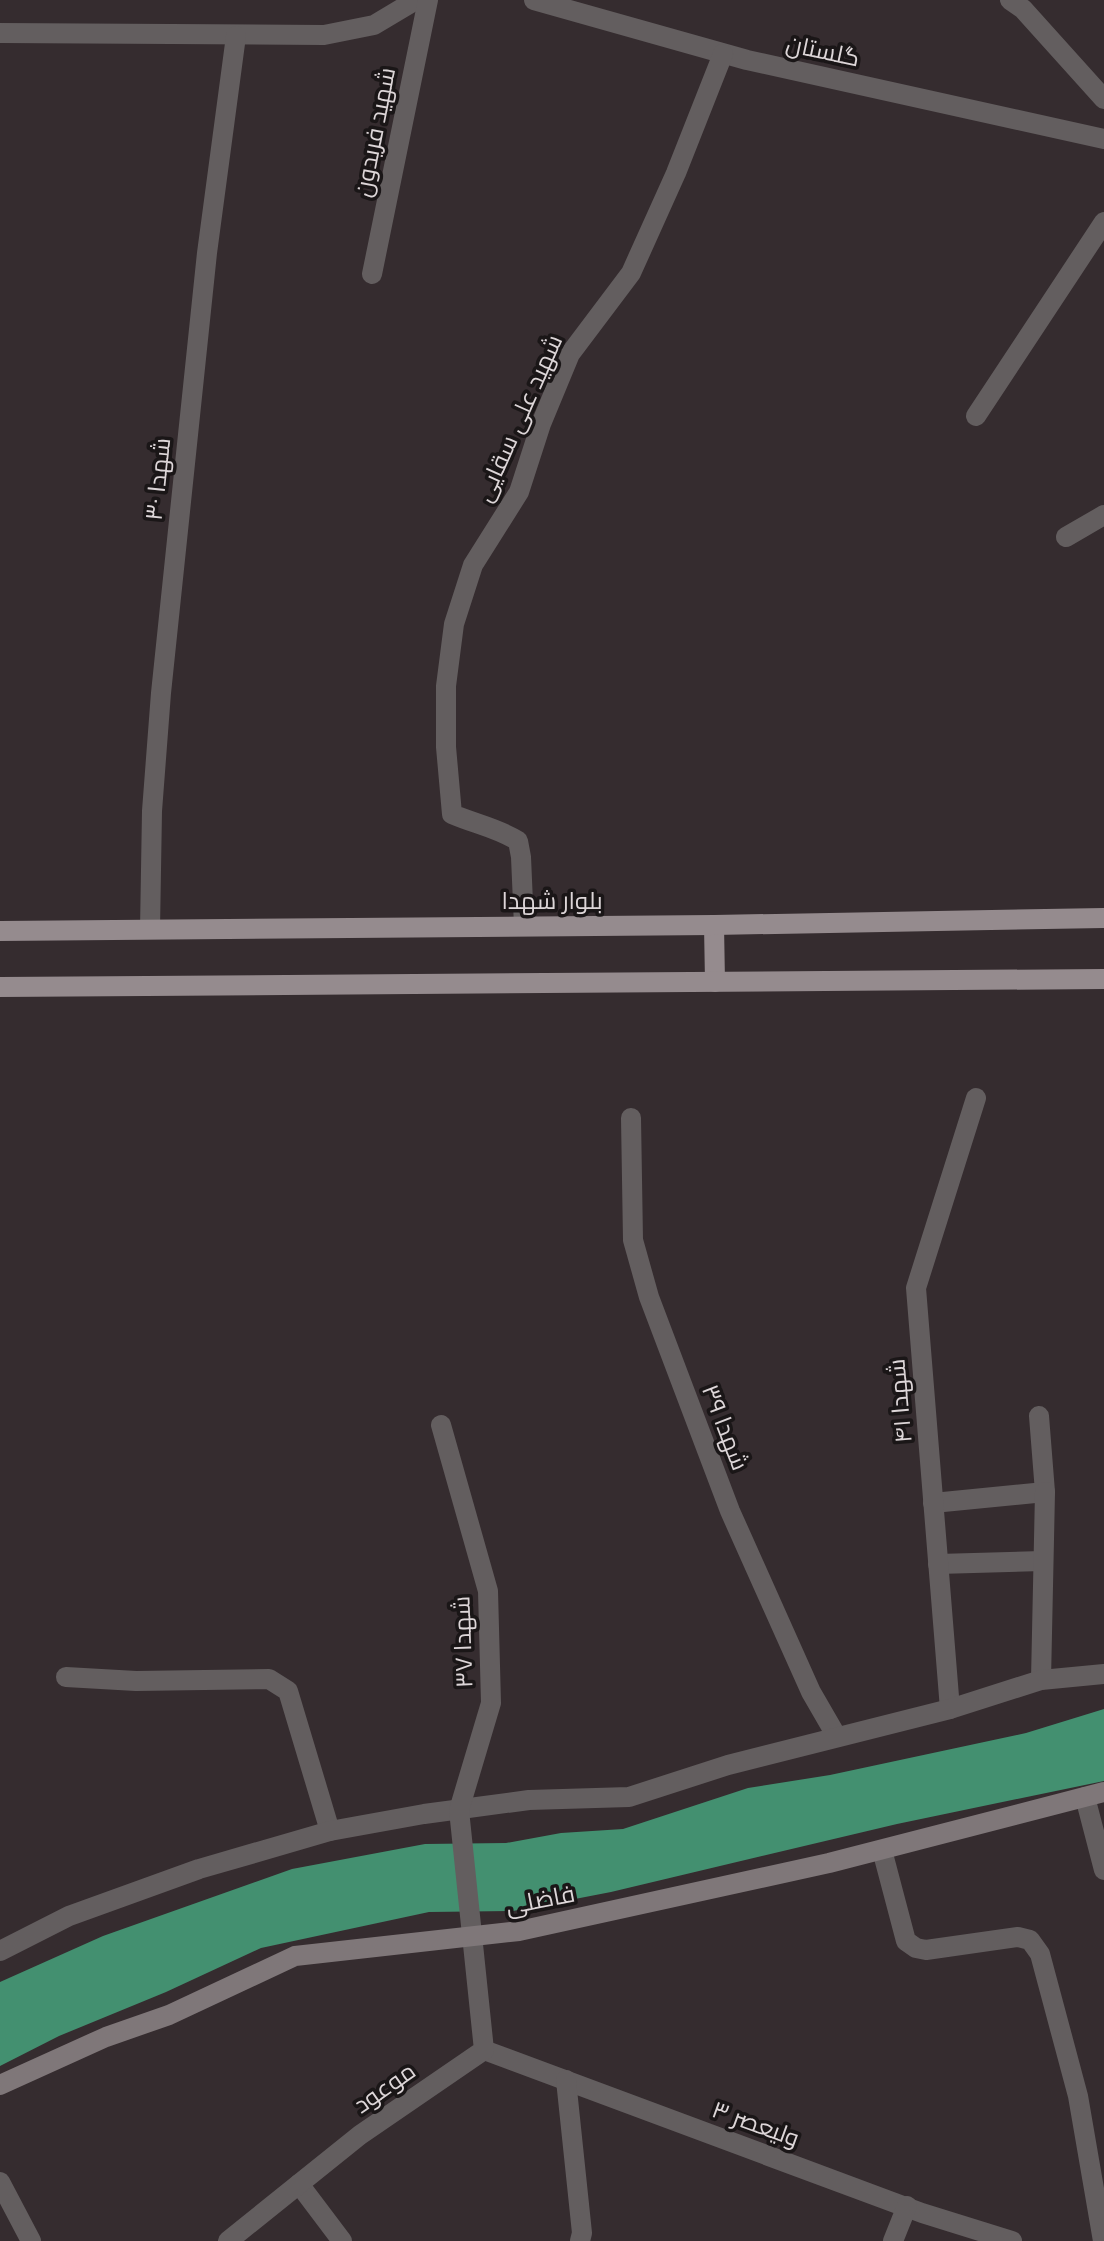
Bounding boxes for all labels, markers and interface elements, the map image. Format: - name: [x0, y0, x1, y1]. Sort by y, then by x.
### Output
- street label: گلستان: [784, 29, 862, 72]
- street label: شهید فریدون: [348, 65, 401, 199]
- street label: شهید علی سقایی: [469, 330, 568, 506]
- street label: شهدا ۳۰: [139, 436, 176, 522]
- street label: بلوار شهدا: [501, 886, 603, 915]
- street label: شهدا ۴۱: [881, 1358, 918, 1444]
- street label: شهدا ۳۹: [696, 1380, 755, 1474]
- street label: شهدا ۳۷: [446, 1595, 479, 1688]
- street label: فاضلی: [503, 1879, 577, 1920]
- street label: موعود: [348, 2056, 420, 2118]
- street label: ولیعصر ۳: [708, 2094, 804, 2152]

